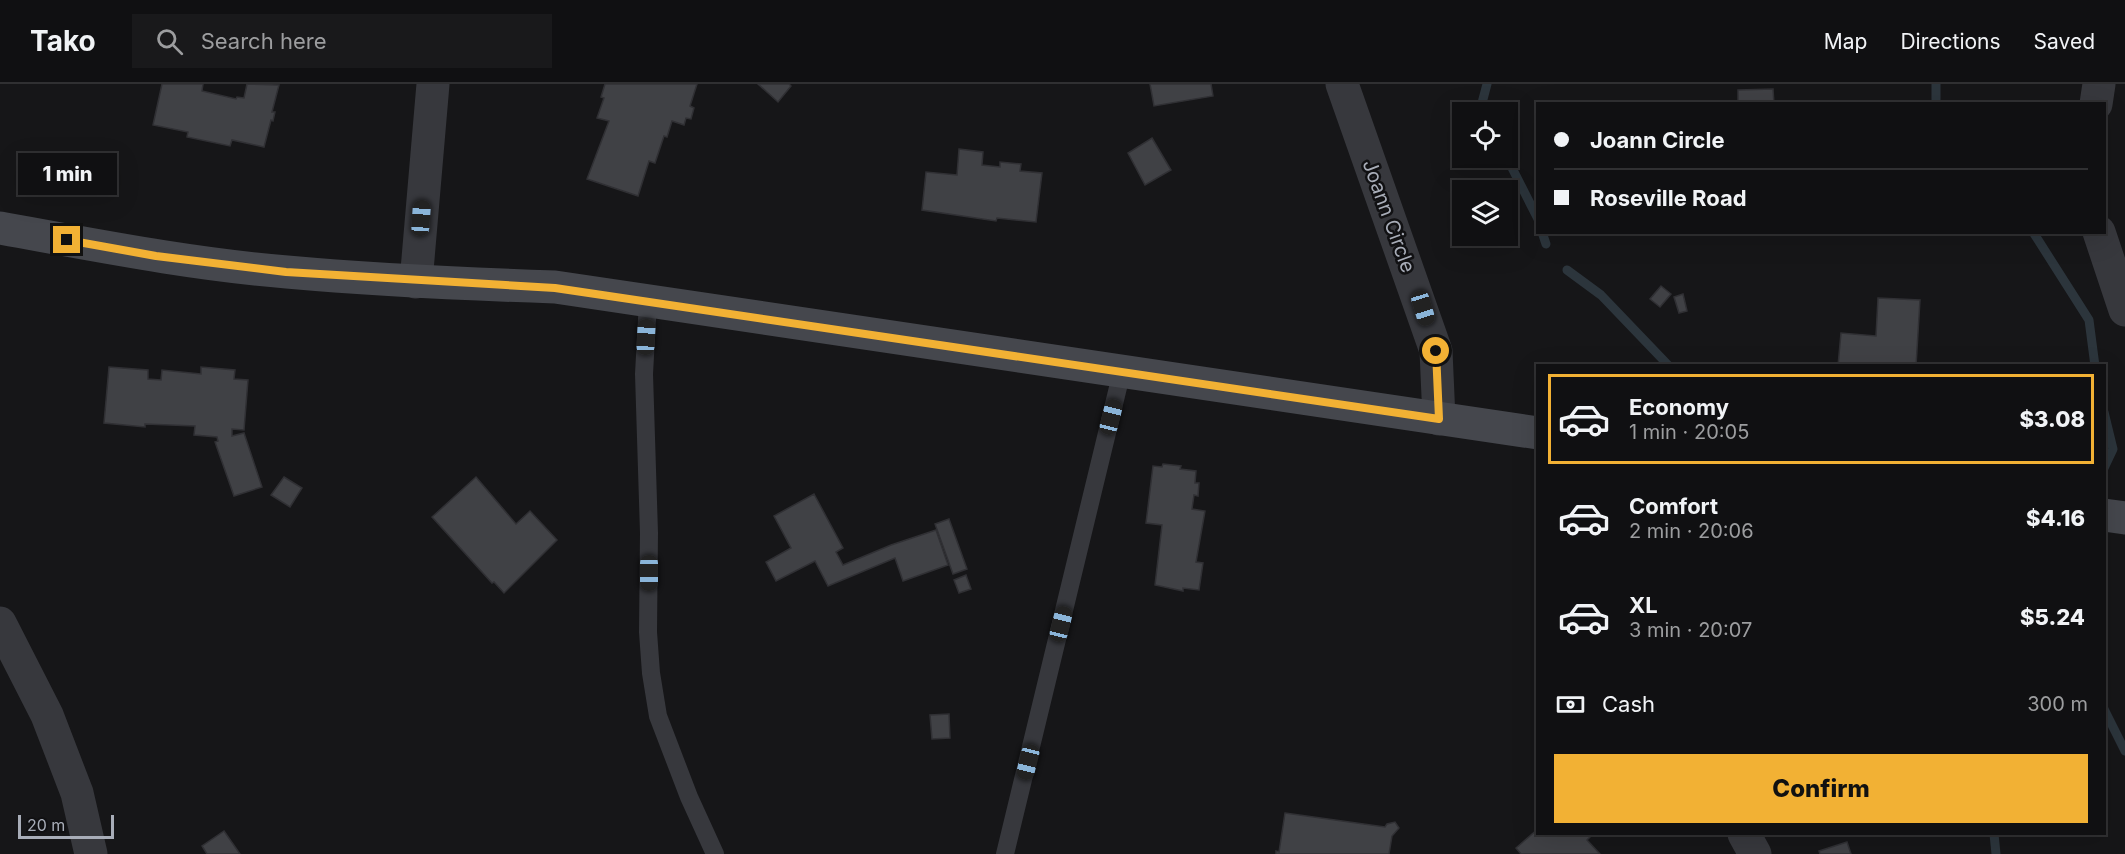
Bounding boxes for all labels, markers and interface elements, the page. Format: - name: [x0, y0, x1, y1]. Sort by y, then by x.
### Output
- search box: [132, 14, 552, 68]
- text: Tako: [30, 24, 96, 58]
- icon: search: [153, 25, 186, 58]
- text: Search here: [201, 28, 326, 54]
- text: Map: [1824, 29, 1867, 54]
- text: Directions: [1900, 29, 2001, 54]
- text: Saved: [2034, 29, 2095, 54]
- map controls: [1452, 102, 1518, 246]
- button: locate: [1452, 102, 1518, 168]
- text: Joann Circle: [1590, 127, 1725, 153]
- callout: 1 min: [17, 153, 116, 195]
- street label: Joann Circle: [1357, 156, 1421, 276]
- text: 1 min: [42, 162, 93, 186]
- button: layers: [1452, 180, 1518, 246]
- text: Roseville Road: [1590, 185, 1747, 211]
- car: [411, 199, 431, 237]
- route end: [53, 226, 80, 253]
- car: [1409, 288, 1437, 328]
- car: [636, 319, 656, 355]
- route start: [1422, 337, 1449, 364]
- icon: car: [1557, 392, 1611, 446]
- text: Economy: [1629, 394, 1729, 420]
- car: [1098, 397, 1124, 437]
- text: $3.08: [2020, 406, 2085, 432]
- text: 1 min · 20:05: [1629, 420, 1749, 444]
- icon: car: [1557, 491, 1611, 545]
- text: Comfort: [1629, 493, 1718, 519]
- text: $4.16: [2026, 505, 2085, 531]
- text: 2 min · 20:06: [1629, 519, 1754, 543]
- car: [640, 555, 658, 591]
- icon: car: [1557, 590, 1611, 644]
- text: XL: [1629, 592, 1658, 618]
- car: [1048, 604, 1074, 644]
- text: $5.24: [2020, 604, 2085, 630]
- text: 3 min · 20:07: [1629, 618, 1752, 642]
- icon: cash: [1554, 688, 1587, 721]
- text: Cash: [1602, 691, 1655, 717]
- text: 300 m: [2027, 692, 2088, 716]
- car: [1015, 742, 1041, 782]
- button: Confirm: [1554, 754, 2088, 823]
- scale bar: [18, 812, 114, 840]
- text: 20 m: [27, 815, 65, 835]

